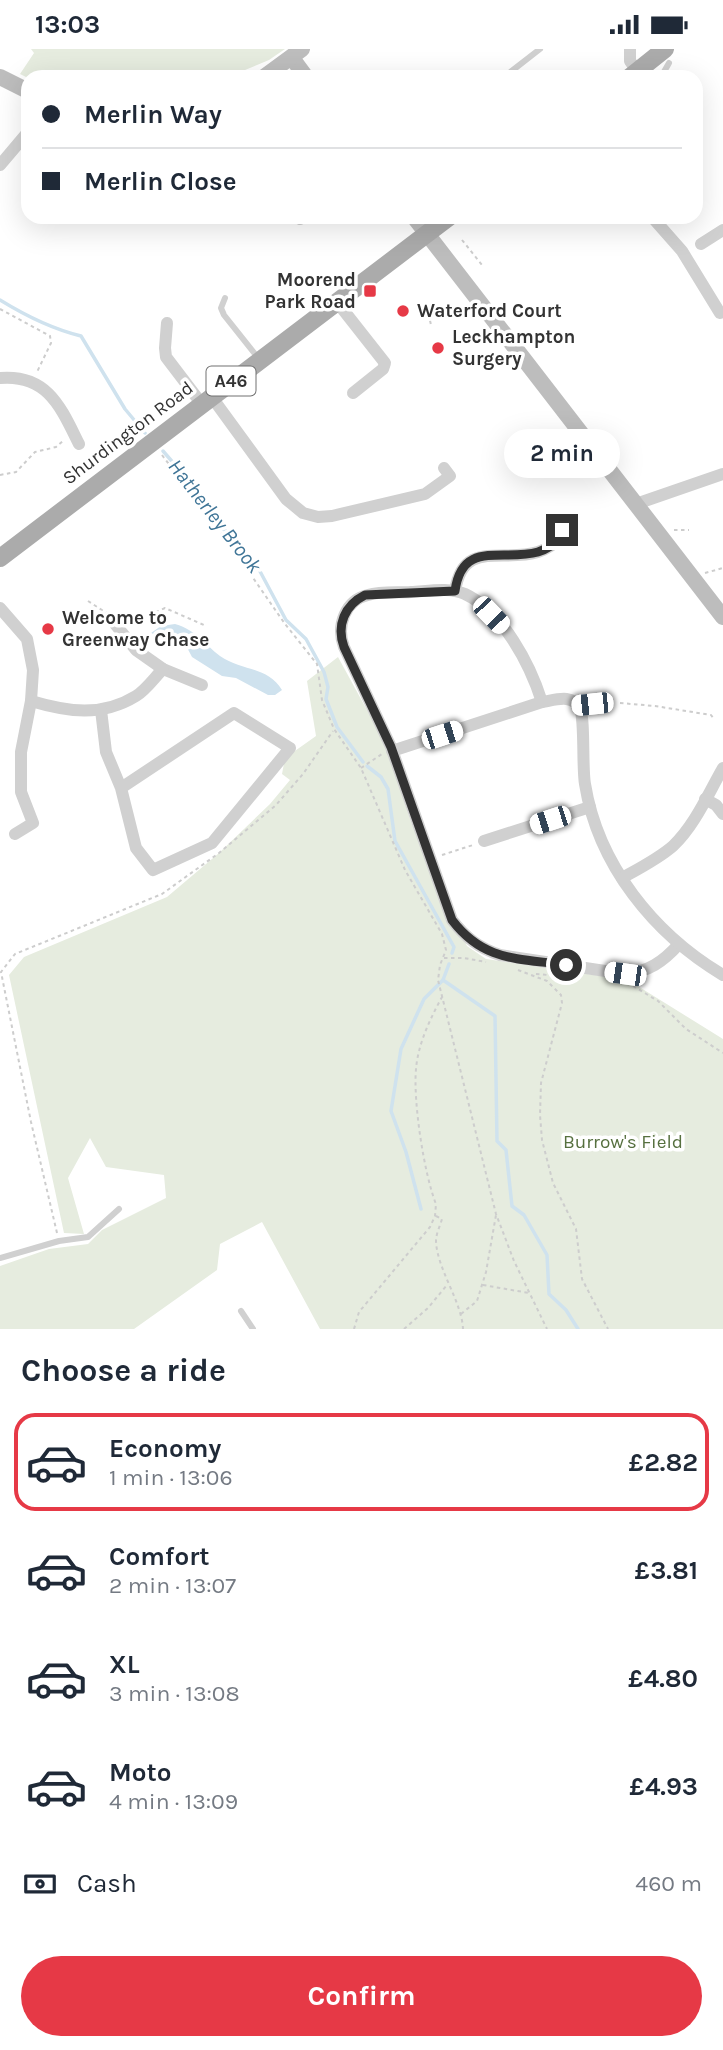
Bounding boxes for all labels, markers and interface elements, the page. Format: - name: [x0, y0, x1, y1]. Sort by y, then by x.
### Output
- text: 13:03: [35, 9, 100, 40]
- text: Merlin Way: [84, 99, 222, 130]
- text: Merlin Close: [84, 166, 237, 197]
- place label: Moorend Park Road: [265, 269, 356, 313]
- marker: Moorend Park Road: [362, 283, 378, 299]
- place label: Waterford Court: [417, 300, 562, 322]
- marker: Waterford Court: [395, 303, 411, 319]
- place label: Leckhampton Surgery: [452, 326, 575, 370]
- marker: Leckhampton Surgery: [430, 340, 446, 356]
- road number: A46: [206, 367, 256, 395]
- street label: Shurdington Road: [58, 377, 198, 489]
- callout: 2 min: [504, 428, 620, 477]
- text: 2 min: [530, 440, 594, 467]
- water label: Hatherley Brook: [163, 454, 267, 578]
- route end: [546, 514, 578, 546]
- car: [469, 593, 514, 637]
- place label: Welcome to Greenway Chase: [62, 607, 209, 651]
- marker: Welcome to Greenway Chase: [40, 621, 56, 637]
- car: [571, 691, 614, 717]
- car: [419, 719, 466, 751]
- car: [527, 804, 574, 836]
- route start: [550, 949, 582, 981]
- car: [603, 961, 648, 987]
- park label: Burrow's Field: [563, 1131, 683, 1153]
- text: Choose a ride: [21, 1352, 226, 1389]
- icon: car: [25, 1431, 88, 1494]
- text: Economy: [109, 1433, 221, 1464]
- text: £2.82: [629, 1447, 698, 1478]
- text: 1 min · 13:06: [109, 1464, 233, 1491]
- icon: car: [25, 1539, 88, 1602]
- text: Comfort: [109, 1541, 210, 1572]
- text: £3.81: [635, 1555, 698, 1586]
- text: 2 min · 13:07: [109, 1572, 236, 1599]
- icon: car: [25, 1647, 88, 1710]
- text: XL: [109, 1649, 140, 1680]
- text: £4.80: [628, 1663, 698, 1694]
- text: 3 min · 13:08: [109, 1680, 240, 1707]
- icon: car: [25, 1755, 88, 1818]
- text: Moto: [109, 1757, 171, 1788]
- text: £4.93: [629, 1771, 698, 1802]
- text: 4 min · 13:09: [109, 1788, 238, 1815]
- icon: cash: [21, 1865, 59, 1903]
- text: Cash: [77, 1868, 137, 1899]
- text: 460 m: [635, 1870, 702, 1897]
- button: Confirm: [21, 1956, 702, 2036]

